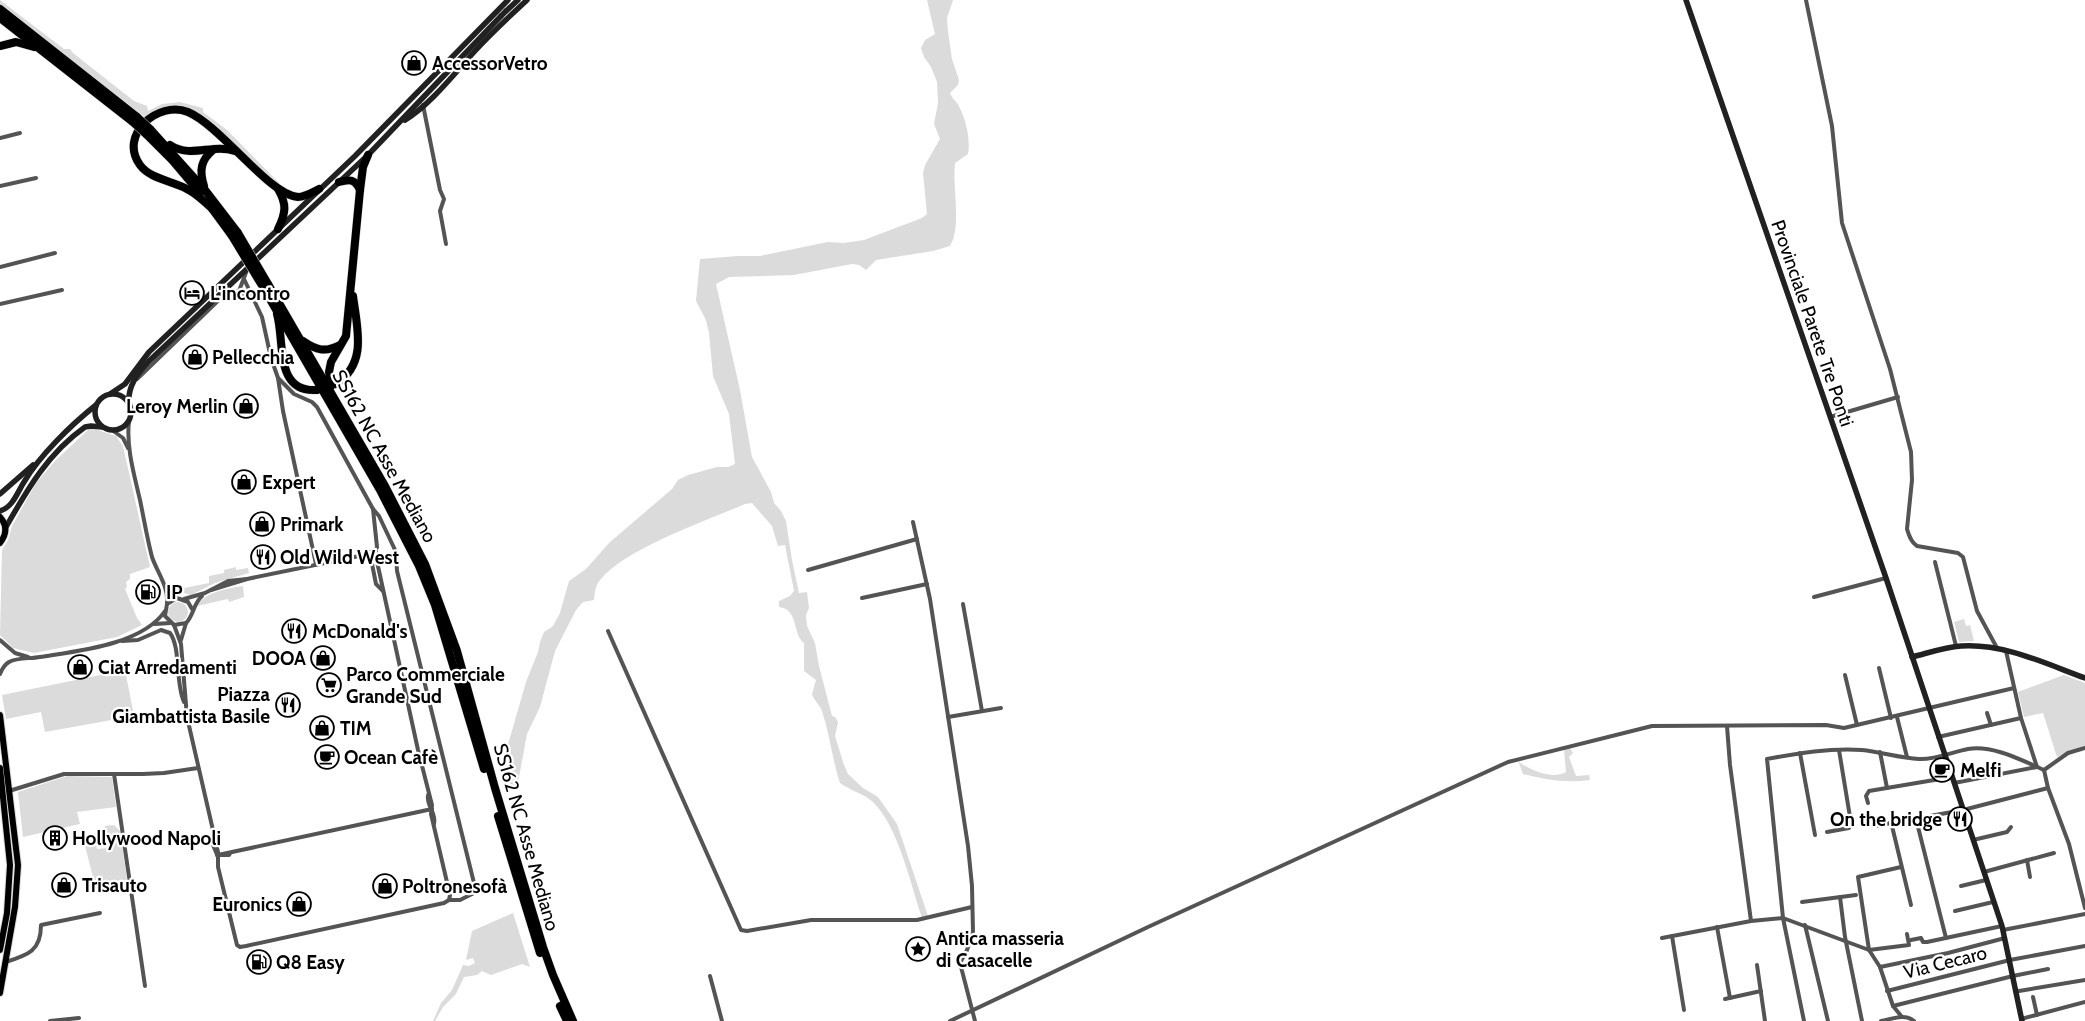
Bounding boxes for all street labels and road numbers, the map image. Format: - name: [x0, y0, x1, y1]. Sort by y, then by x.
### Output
- street label: Provinciale Parete Tre Ponti: [1766, 217, 1859, 429]
- street label: SS162 NC Asse Mediano: [328, 366, 442, 547]
- street label: SS162 NC Asse Mediano: [489, 741, 564, 934]
- street label: Via Cecaro: [1901, 941, 1989, 984]

